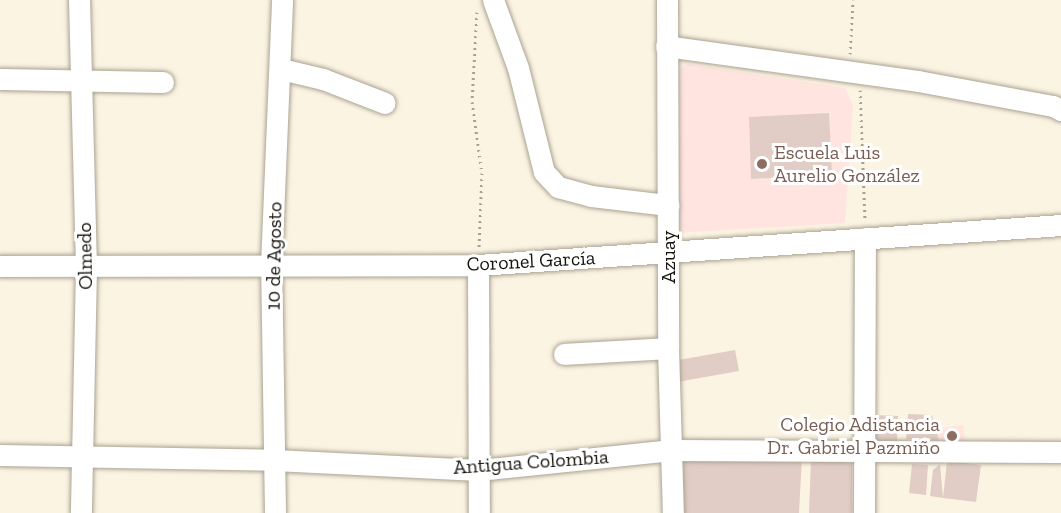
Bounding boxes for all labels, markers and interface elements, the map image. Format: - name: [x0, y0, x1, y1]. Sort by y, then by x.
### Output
- place label: Escuela Luis Aurelio González: [774, 140, 920, 187]
- marker: Escuela Luis Aurelio González: [755, 157, 769, 171]
- street label: 10 de Agosto: [261, 201, 287, 311]
- street label: Olmedo: [72, 222, 98, 290]
- street label: Azuay: [656, 231, 680, 283]
- street label: Coronel García: [466, 246, 596, 276]
- place label: Colegio Adistancia Dr. Gabriel Pazmiño: [767, 412, 940, 459]
- marker: Colegio Adistancia Dr. Gabriel Pazmiño: [945, 429, 959, 443]
- street label: Antigua Colombia: [452, 445, 610, 479]

